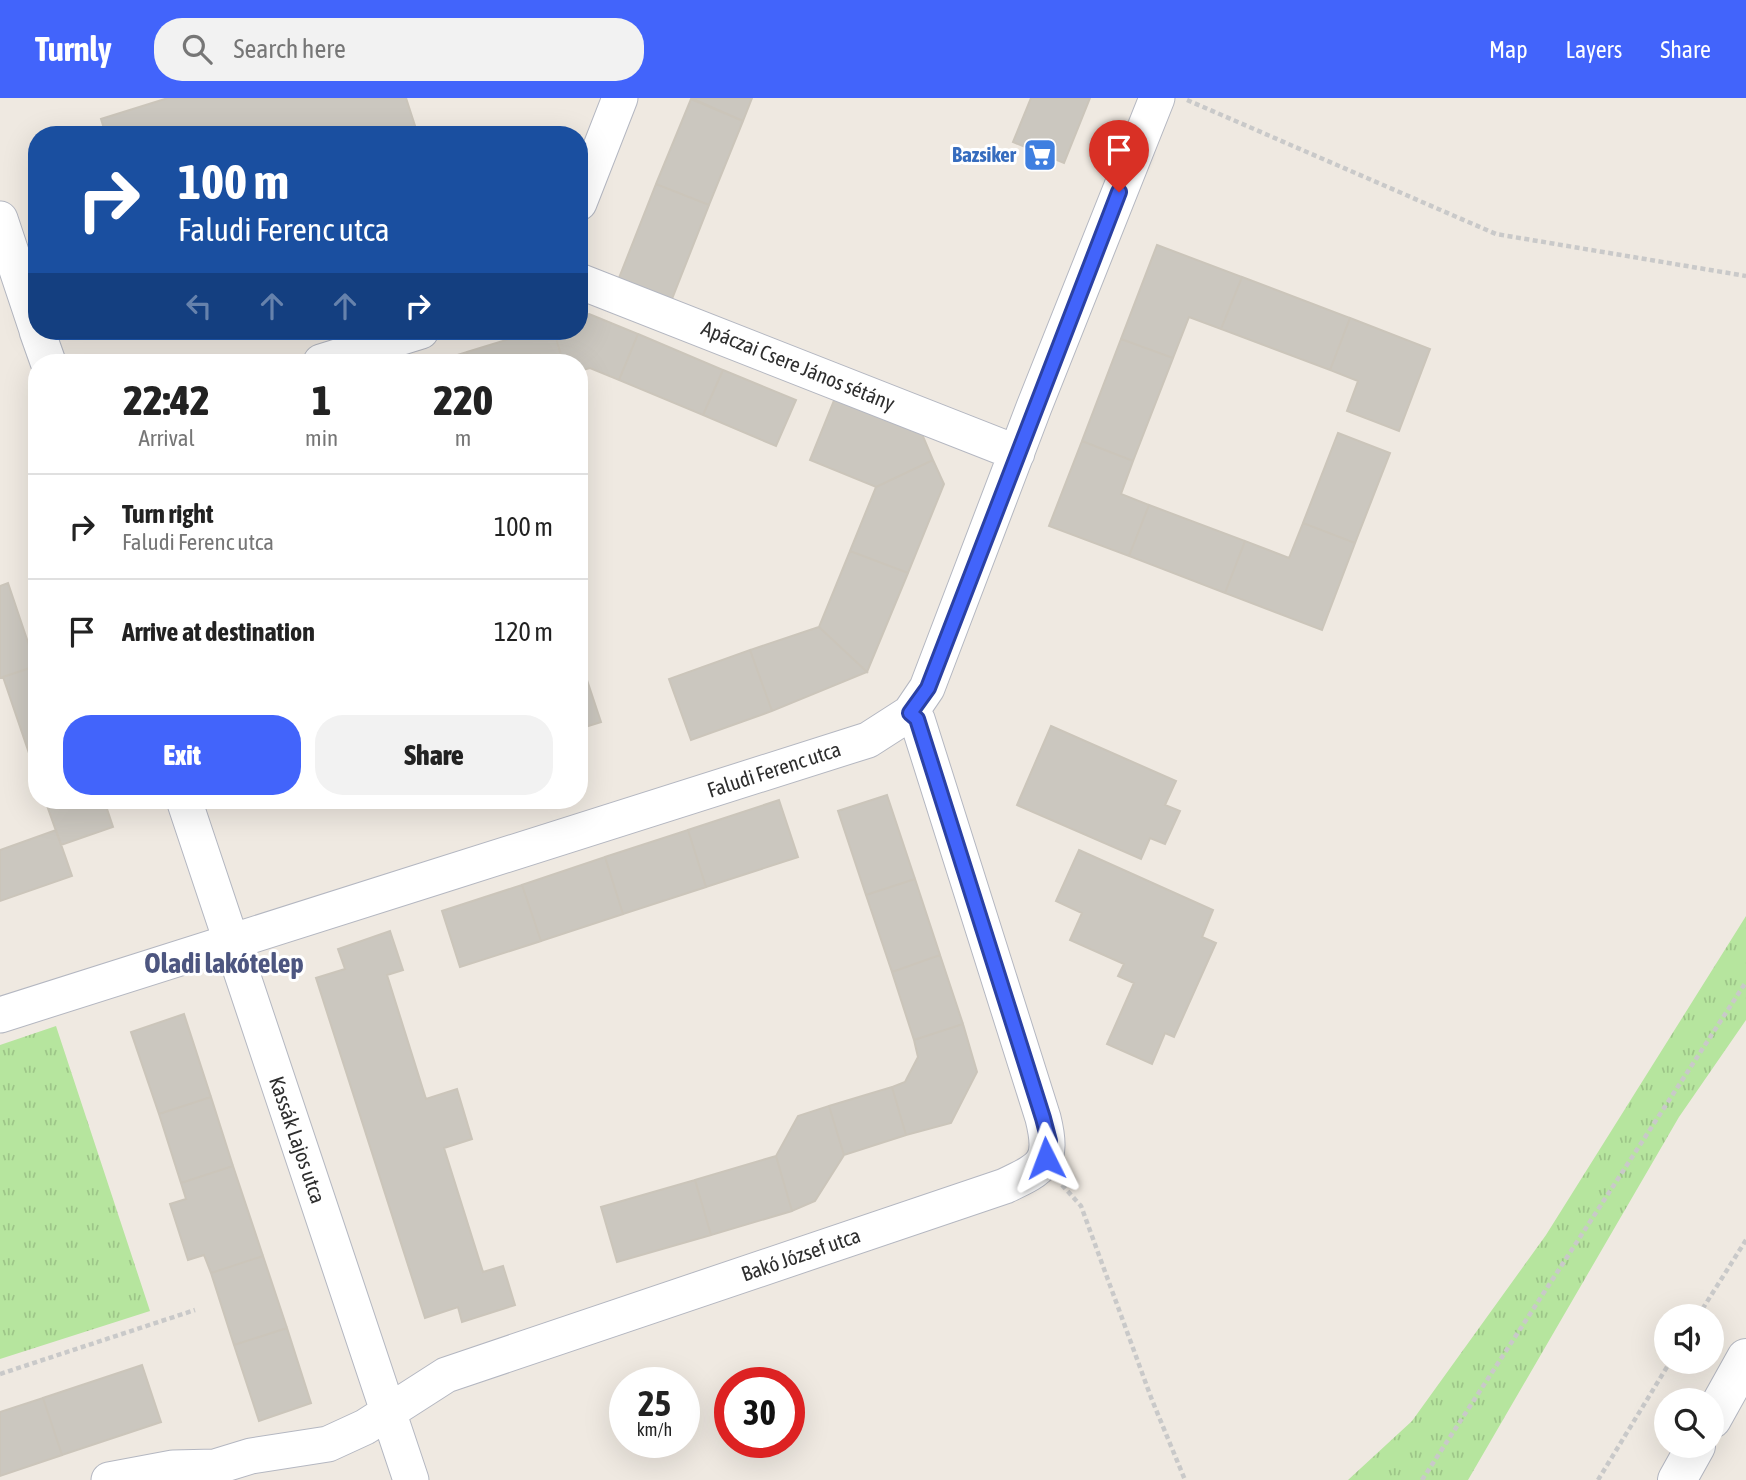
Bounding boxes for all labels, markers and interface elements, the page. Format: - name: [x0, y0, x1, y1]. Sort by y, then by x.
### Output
- search box: [154, 18, 644, 81]
- text: Turnly: [35, 30, 112, 68]
- icon: search: [178, 30, 216, 68]
- text: Search here: [234, 34, 346, 64]
- text: Map: [1489, 36, 1528, 63]
- text: Layers: [1566, 36, 1622, 63]
- text: Share: [1660, 36, 1711, 63]
- pin: [1089, 120, 1149, 192]
- icon: arrive: [1100, 131, 1138, 169]
- supermarket icon: Bazsiker: [1021, 136, 1059, 174]
- place label: Bazsiker: [952, 142, 1017, 166]
- text: 100 m: [178, 153, 289, 209]
- icon: right: [63, 154, 154, 245]
- text: Faludi Ferenc utca: [178, 211, 390, 248]
- icon: left: [180, 287, 218, 325]
- icon: ahead: [253, 287, 291, 325]
- icon: ahead: [326, 287, 364, 325]
- icon: right: [399, 287, 437, 325]
- street label: Apáczai Csere János sétány: [698, 315, 899, 415]
- text: 22:42: [123, 376, 210, 424]
- text: 1: [312, 376, 331, 424]
- text: 220: [433, 376, 493, 424]
- text: Arrival: [138, 425, 195, 451]
- text: min: [305, 425, 338, 451]
- text: m: [455, 425, 471, 451]
- text: Turn right: [122, 499, 213, 529]
- icon: right: [63, 508, 101, 546]
- text: 100 m: [494, 512, 553, 542]
- text: Faludi Ferenc utca: [122, 529, 274, 555]
- icon: arrive: [63, 613, 101, 651]
- text: Arrive at destination: [122, 617, 315, 647]
- text: 120 m: [494, 617, 553, 647]
- button: Exit: [63, 715, 301, 795]
- button: Share: [315, 715, 553, 795]
- street label: Faludi Ferenc utca: [704, 736, 843, 802]
- district label: Oladi lakótelep: [144, 947, 304, 979]
- street label: Kassák Lajos utca: [265, 1073, 331, 1206]
- position arrow: [1009, 1121, 1083, 1195]
- street label: Bakó József utca: [738, 1222, 863, 1286]
- map controls: [1654, 1304, 1724, 1458]
- button: sound: [1654, 1304, 1724, 1374]
- speed limit sign: 30: [714, 1367, 805, 1458]
- text: 25: [638, 1383, 671, 1423]
- button: search: [1654, 1388, 1724, 1458]
- text: km/h: [637, 1419, 672, 1440]

